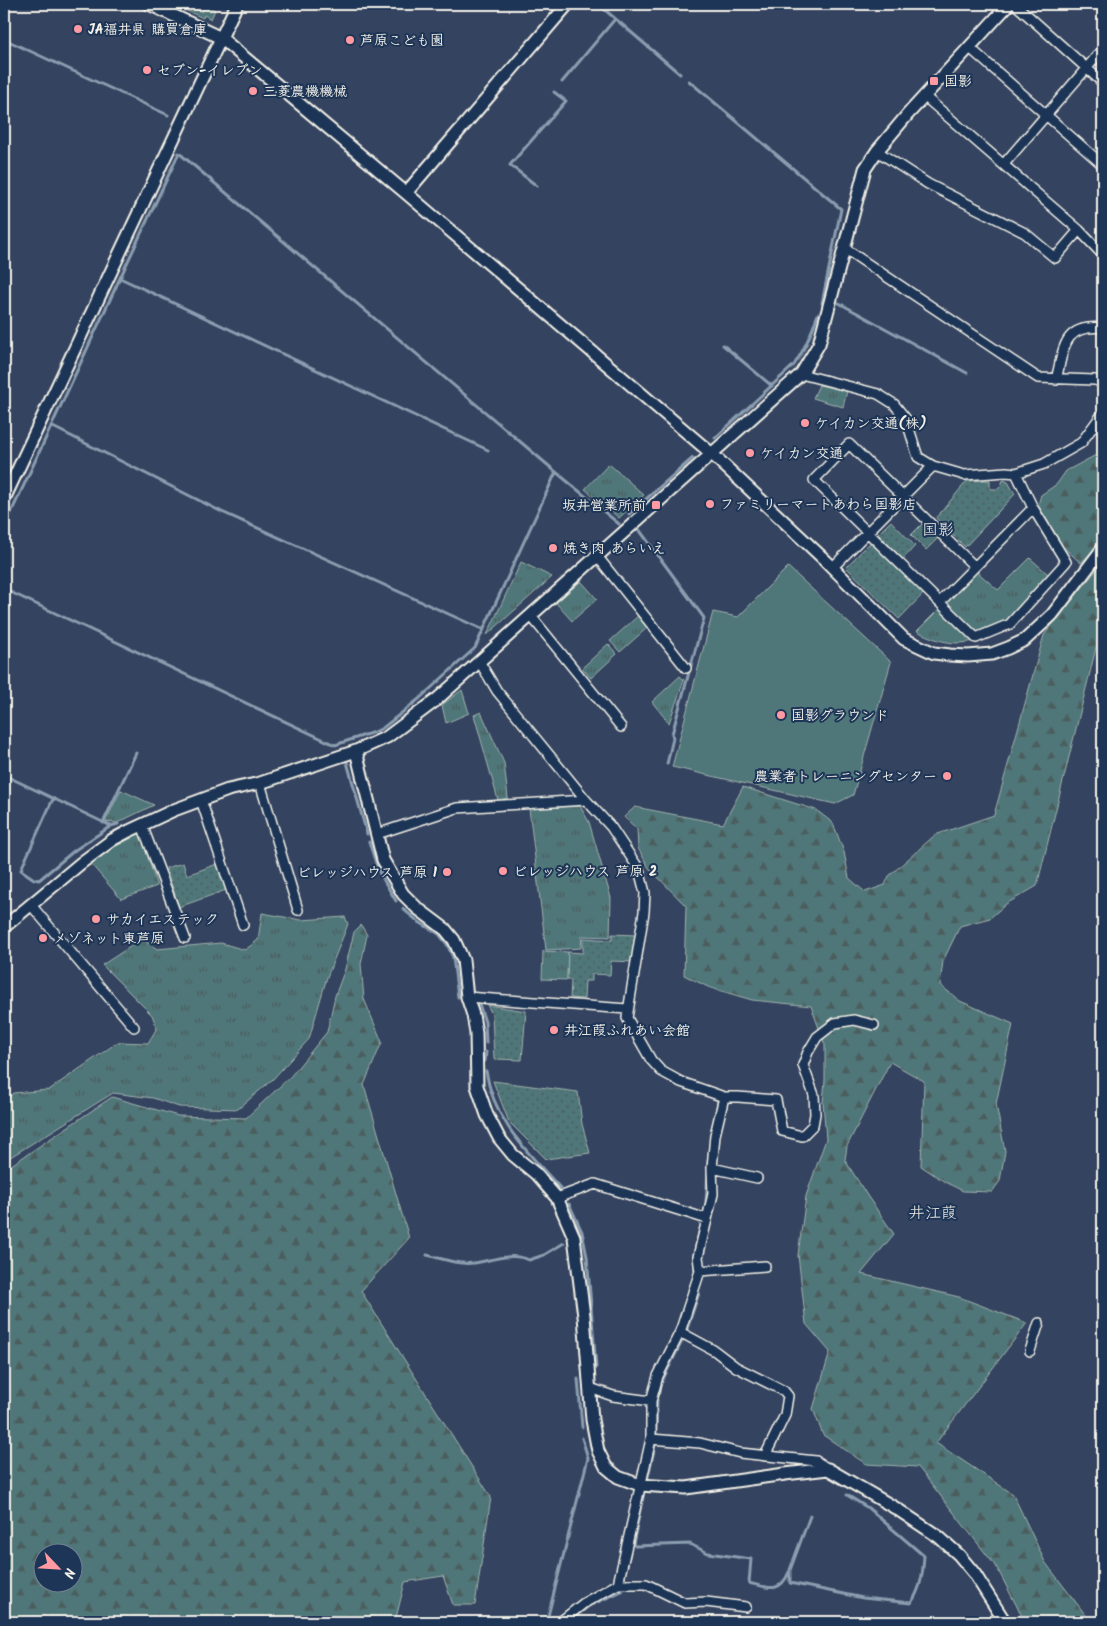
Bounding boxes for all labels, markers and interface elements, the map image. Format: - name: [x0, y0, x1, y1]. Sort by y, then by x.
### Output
- place label: JA福井県 購買倉庫: [88, 19, 207, 41]
- marker: JA福井県 購買倉庫: [72, 23, 84, 35]
- place label: 芦原こども園: [360, 30, 444, 52]
- marker: 芦原こども園: [344, 34, 356, 46]
- place label: セブン-イレブン: [157, 60, 262, 82]
- marker: セブン-イレブン: [141, 64, 153, 76]
- place label: 国影: [944, 71, 972, 93]
- marker: 国影: [928, 75, 940, 87]
- place label: 三菱農機機械: [263, 81, 347, 103]
- marker: 三菱農機機械: [247, 85, 259, 97]
- place label: ケイカン交通(株): [815, 413, 927, 435]
- marker: ケイカン交通(株): [799, 417, 811, 429]
- place label: ケイカン交通: [760, 443, 843, 465]
- marker: ケイカン交通: [744, 447, 756, 459]
- place label: ファミリーマートあわら国影店: [720, 494, 917, 516]
- place label: 坂井営業所前: [562, 495, 646, 517]
- marker: ファミリーマートあわら国影店: [704, 498, 716, 510]
- marker: 坂井営業所前: [650, 499, 662, 511]
- district label: 国影: [922, 518, 954, 543]
- place label: 焼き肉 あらいえ: [563, 538, 666, 560]
- marker: 焼き肉 あらいえ: [547, 542, 559, 554]
- place label: 国影グラウンド: [791, 705, 889, 727]
- marker: 国影グラウンド: [775, 709, 787, 721]
- place label: 農業者トレーニングセンター: [754, 766, 937, 788]
- marker: 農業者トレーニングセンター: [941, 770, 953, 782]
- place label: ビレッジハウス 芦原 2: [513, 861, 657, 883]
- place label: ビレッジハウス 芦原 1: [297, 862, 438, 884]
- marker: ビレッジハウス 芦原 2: [497, 865, 509, 877]
- marker: ビレッジハウス 芦原 1: [441, 866, 453, 878]
- place label: サカイエステック: [106, 909, 219, 931]
- marker: サカイエステック: [90, 913, 102, 925]
- place label: メゾネット東芦原: [53, 928, 164, 950]
- marker: メゾネット東芦原: [37, 932, 49, 944]
- place label: 井江葭ふれあい会館: [564, 1020, 690, 1042]
- marker: 井江葭ふれあい会館: [548, 1024, 560, 1036]
- district label: 井江葭: [909, 1201, 957, 1226]
- north arrow: [32, 1544, 82, 1594]
- text: N: [57, 1564, 81, 1582]

